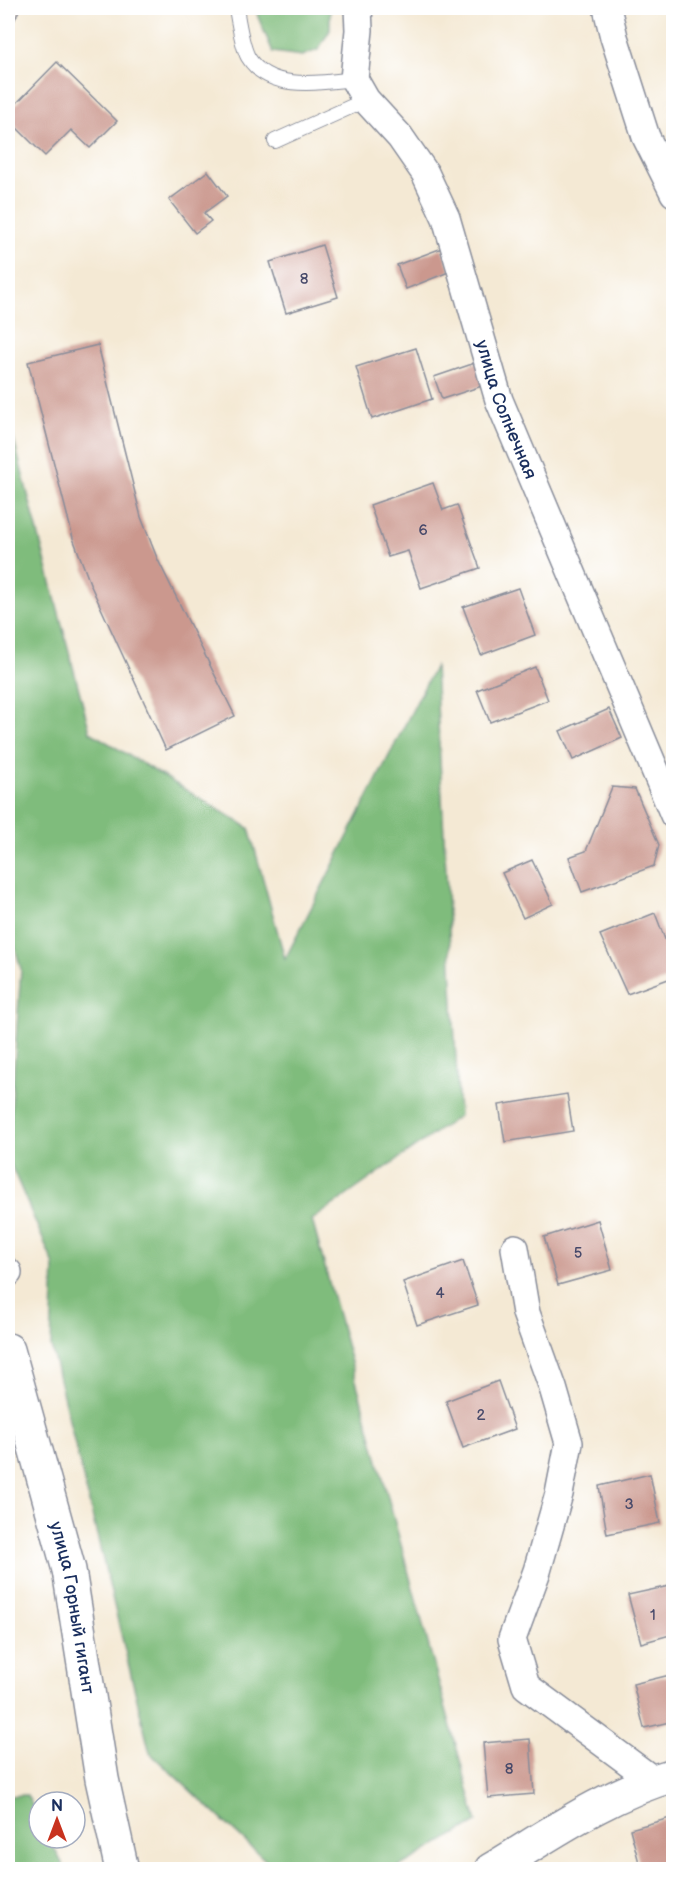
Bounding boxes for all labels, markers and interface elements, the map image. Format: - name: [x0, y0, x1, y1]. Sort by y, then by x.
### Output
- house number: 8: [300, 270, 309, 289]
- street label: улица Солнечная: [471, 338, 541, 482]
- house number: 6: [418, 521, 428, 540]
- house number: 5: [574, 1244, 582, 1263]
- house number: 4: [435, 1284, 445, 1303]
- house number: 2: [477, 1406, 486, 1425]
- house number: 3: [624, 1495, 634, 1514]
- street label: улица Горный гигант: [45, 1519, 99, 1696]
- house number: 1: [650, 1606, 656, 1625]
- house number: 8: [505, 1760, 514, 1779]
- north arrow: [27, 1790, 87, 1850]
- text: N: [51, 1797, 63, 1816]

